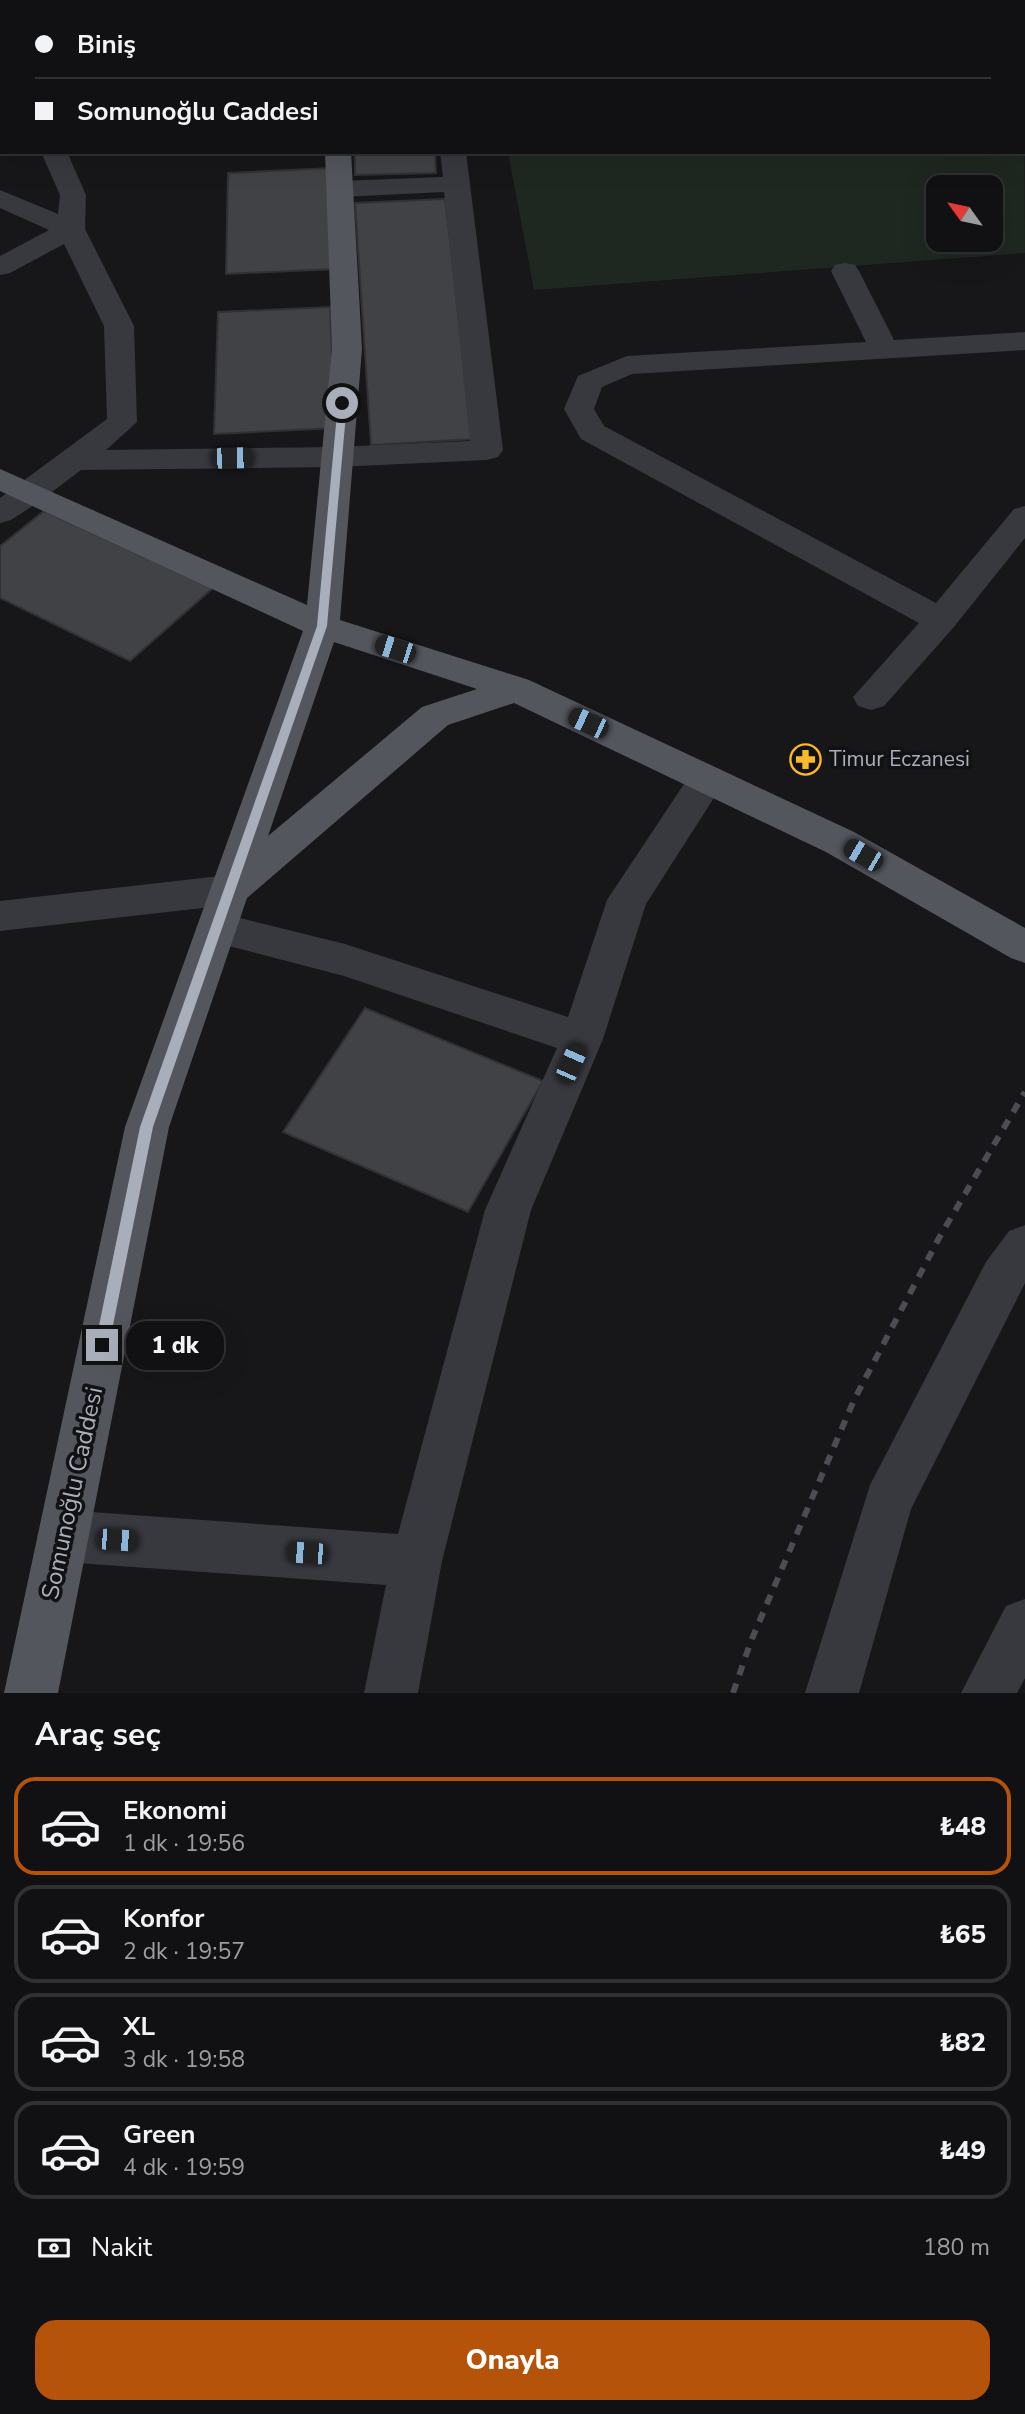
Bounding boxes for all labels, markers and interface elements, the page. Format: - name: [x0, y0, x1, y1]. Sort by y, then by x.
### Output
- text: Biniş: [77, 27, 136, 62]
- text: Somunoğlu Caddesi: [77, 94, 319, 129]
- north arrow: [926, 175, 1003, 252]
- map controls: [926, 175, 1003, 252]
- route start: [326, 387, 358, 419]
- car: [211, 447, 254, 469]
- car: [372, 633, 419, 665]
- car: [565, 705, 612, 741]
- pharmacy icon: Timur Eczanesi: [789, 742, 823, 776]
- place label: Timur Eczanesi: [829, 745, 970, 773]
- car: [840, 835, 887, 875]
- car: [553, 1040, 590, 1086]
- callout: 1 dk: [126, 1320, 224, 1370]
- route end: [86, 1329, 118, 1361]
- text: 1 dk: [151, 1330, 199, 1361]
- street label: Somunoğlu Caddesi: [34, 1384, 110, 1602]
- car: [96, 1528, 139, 1552]
- car: [286, 1541, 329, 1565]
- text: Araç seç: [35, 1713, 161, 1756]
- text: Ekonomi: [123, 1793, 227, 1828]
- icon: car: [39, 1795, 102, 1858]
- text: ₺48: [939, 1809, 986, 1844]
- text: 1 dk · 19:56: [123, 1828, 245, 1859]
- text: Konfor: [123, 1901, 204, 1936]
- icon: car: [39, 1903, 102, 1966]
- text: ₺65: [939, 1917, 986, 1952]
- text: 2 dk · 19:57: [123, 1936, 245, 1967]
- text: XL: [123, 2009, 155, 2044]
- icon: car: [39, 2011, 102, 2074]
- text: ₺82: [939, 2025, 986, 2060]
- text: 3 dk · 19:58: [123, 2044, 245, 2075]
- text: Green: [123, 2117, 196, 2152]
- icon: car: [39, 2119, 102, 2182]
- text: ₺49: [939, 2133, 986, 2168]
- text: 4 dk · 19:59: [123, 2152, 245, 2183]
- icon: cash: [35, 2229, 73, 2267]
- text: Nakit: [91, 2230, 152, 2265]
- text: 180 m: [923, 2232, 990, 2263]
- button: Onayla: [35, 2320, 990, 2400]

